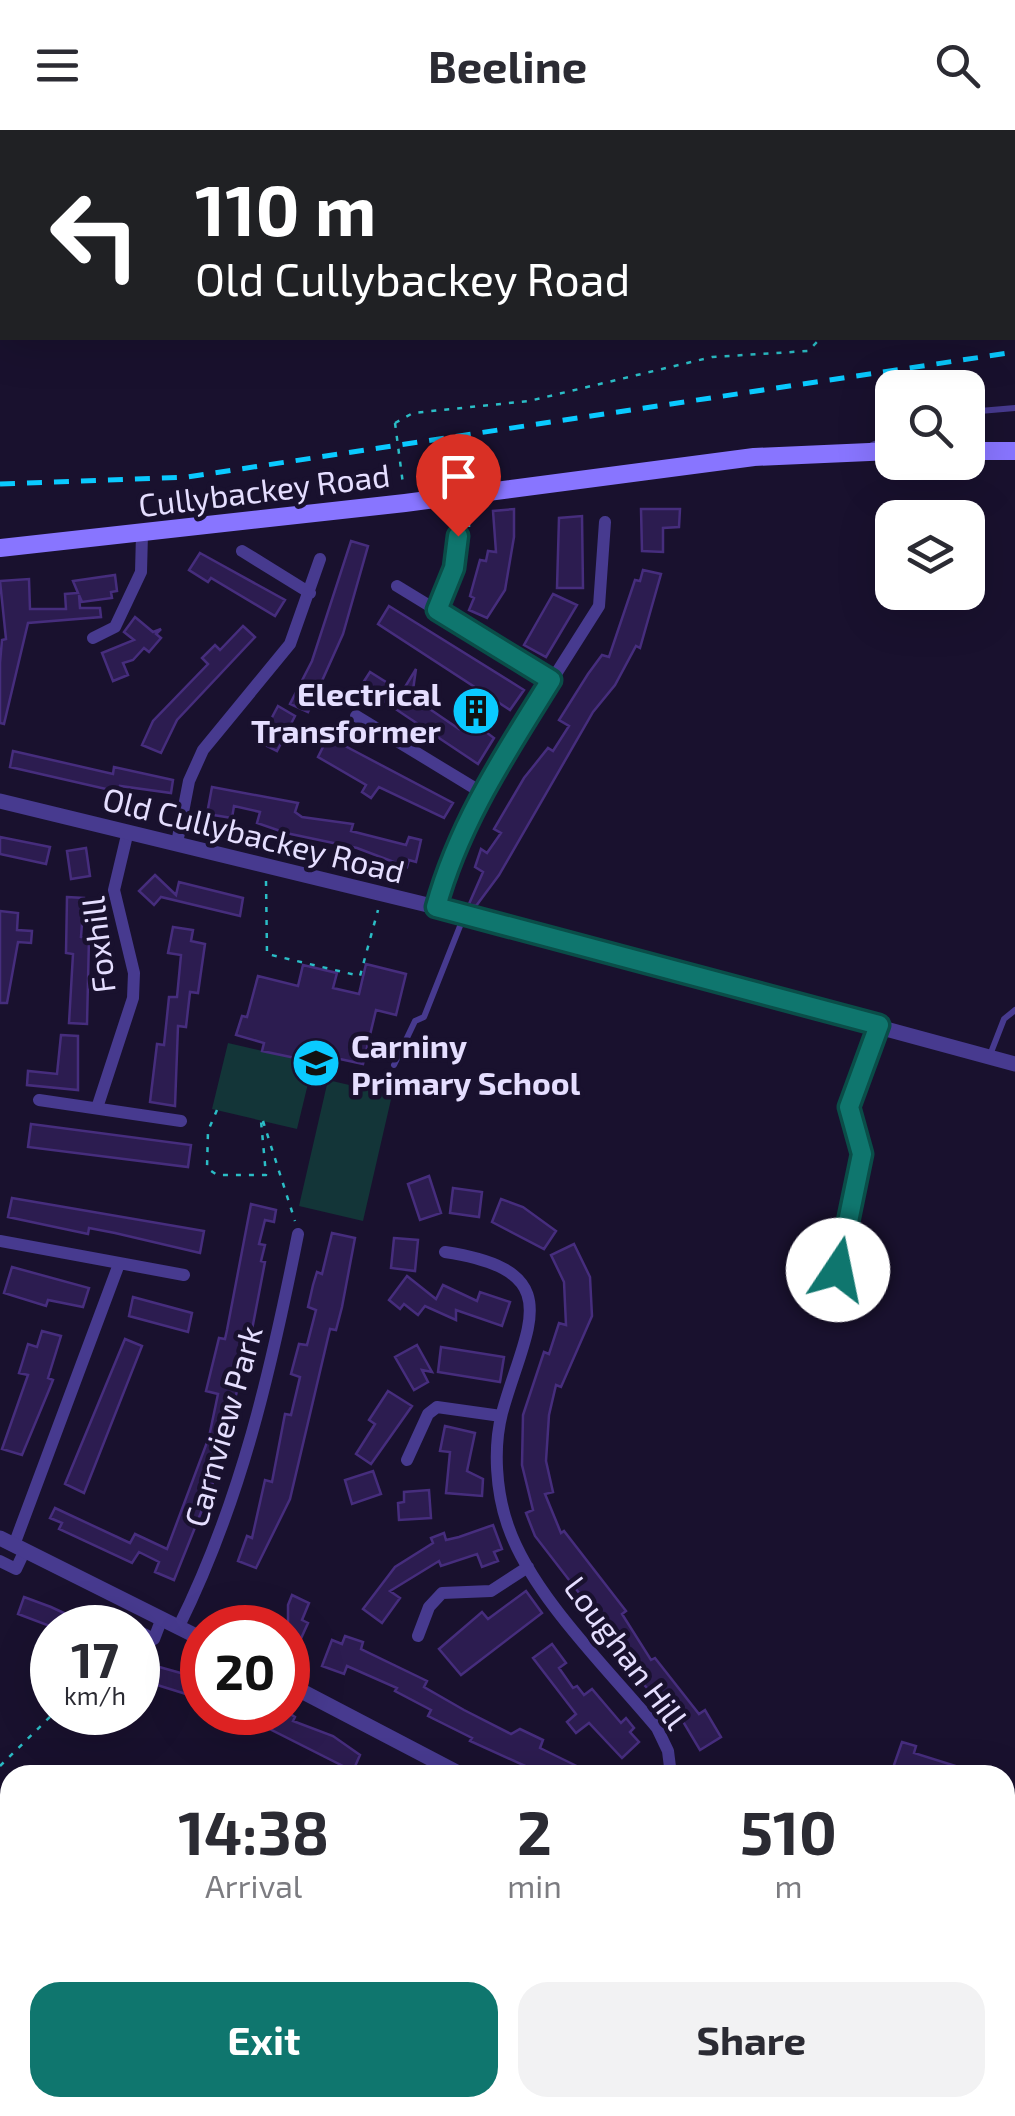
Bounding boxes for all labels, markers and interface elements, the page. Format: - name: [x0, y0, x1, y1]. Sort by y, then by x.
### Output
- icon: menu: [30, 38, 85, 93]
- text: Beeline: [428, 38, 587, 92]
- icon: search: [930, 38, 985, 93]
- text: 110 m: [195, 166, 376, 250]
- icon: left: [30, 170, 160, 300]
- text: Old Cullybackey Road: [195, 251, 630, 305]
- map controls: [875, 370, 985, 610]
- button: search: [875, 370, 985, 480]
- pin: [416, 434, 501, 537]
- icon: arrive: [431, 449, 486, 504]
- street label: Cullybackey Road: [136, 455, 392, 523]
- button: layers: [875, 500, 985, 610]
- place label: Electrical Transformer: [251, 674, 442, 749]
- building icon: Electrical Transformer: [450, 685, 502, 737]
- street label: Old Cullybackey Road: [99, 778, 409, 890]
- street label: Foxhill: [72, 894, 122, 995]
- place label: Carniny Primary School: [351, 1026, 581, 1102]
- school or university icon: Carniny Primary School: [290, 1037, 342, 1089]
- position arrow: [786, 1218, 890, 1322]
- street label: Carnview Park: [175, 1321, 269, 1531]
- street label: Loughan Hill: [557, 1568, 697, 1736]
- speed limit sign: 20: [180, 1605, 310, 1735]
- text: 17: [71, 1628, 119, 1688]
- text: km/h: [64, 1680, 126, 1710]
- text: 14:38: [178, 1795, 329, 1867]
- text: 2: [517, 1795, 552, 1867]
- text: 510: [740, 1795, 837, 1867]
- text: Arrival: [205, 1866, 302, 1904]
- text: min: [507, 1866, 562, 1904]
- text: m: [774, 1866, 802, 1904]
- button: Exit: [30, 1982, 498, 2097]
- button: Share: [518, 1982, 985, 2097]

